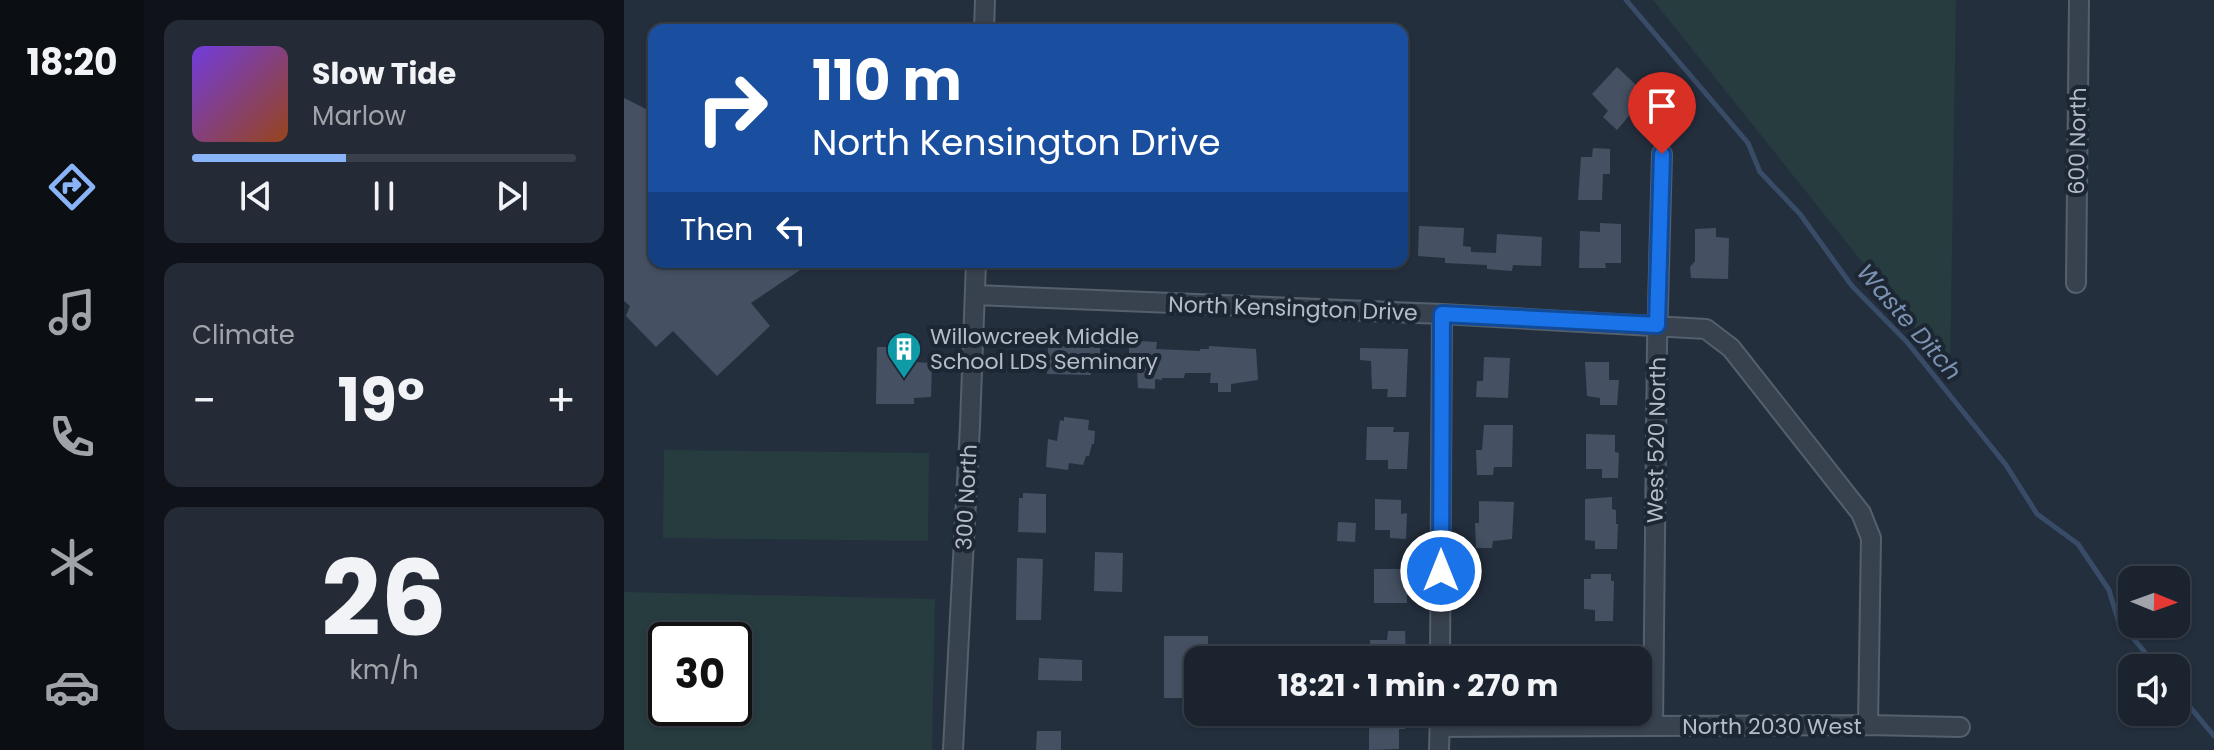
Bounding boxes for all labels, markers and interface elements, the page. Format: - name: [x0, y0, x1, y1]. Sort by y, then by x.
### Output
- text: 18:20: [26, 37, 118, 88]
- text: 110 m: [812, 41, 962, 120]
- text: Slow Tide: [312, 52, 456, 95]
- icon: right: [680, 56, 784, 160]
- pin: [1628, 72, 1696, 154]
- icon: arrive: [1640, 84, 1684, 128]
- street label: 600 North: [2061, 87, 2094, 195]
- text: Marlow: [312, 98, 406, 134]
- text: North Kensington Drive: [812, 117, 1221, 168]
- icon: directions: [44, 159, 100, 215]
- icon: previous: [234, 174, 278, 218]
- icon: pause: [362, 174, 406, 218]
- icon: next: [490, 174, 534, 218]
- text: Then: [680, 208, 753, 251]
- icon: left: [769, 208, 813, 252]
- water label: Waste Ditch: [1850, 256, 1969, 387]
- icon: music: [44, 284, 100, 340]
- street label: North Kensington Drive: [1168, 289, 1418, 328]
- text: Climate: [192, 317, 295, 353]
- place label: Willowcreek Middle School LDS Seminary: [930, 321, 1158, 377]
- building icon: Willowcreek Middle School LDS Seminary: [885, 330, 923, 380]
- street label: West 520 North: [1640, 357, 1673, 524]
- text: 19°: [337, 358, 425, 442]
- text: −: [192, 370, 216, 431]
- text: +: [546, 370, 576, 431]
- icon: phone: [44, 409, 100, 465]
- street label: 300 North: [948, 443, 985, 551]
- text: 26: [321, 526, 447, 671]
- position arrow: [1399, 529, 1483, 613]
- icon: climate: [44, 534, 100, 590]
- north arrow: [2118, 566, 2190, 638]
- map controls: [2118, 566, 2190, 726]
- speed limit sign: 30: [648, 622, 752, 726]
- text: km/h: [349, 652, 419, 688]
- button: sound: [2118, 654, 2190, 726]
- icon: car: [44, 659, 100, 715]
- text: 18:21 · 1 min · 270 m: [1278, 664, 1558, 707]
- street label: North 2030 West: [1682, 711, 1862, 742]

